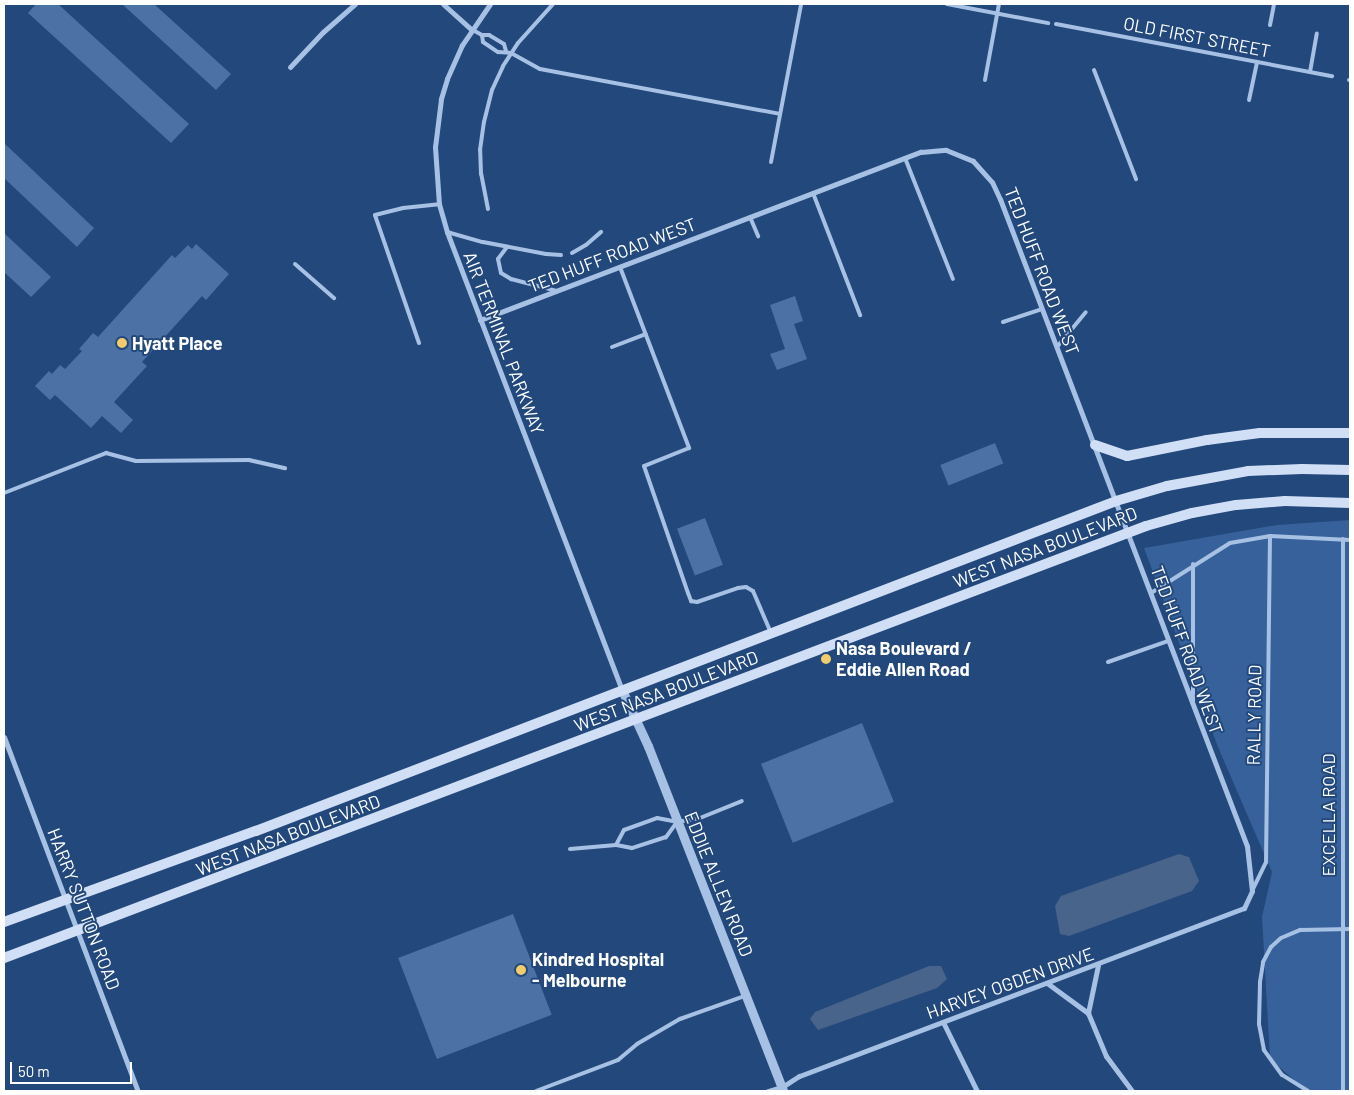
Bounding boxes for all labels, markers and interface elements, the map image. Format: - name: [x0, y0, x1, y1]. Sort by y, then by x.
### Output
- street label: OLD FIRST STREET: [1122, 12, 1272, 62]
- street label: TED HUFF ROAD WEST: [1000, 184, 1084, 358]
- street label: TED HUFF ROAD WEST: [525, 213, 699, 297]
- street label: AIR TERMINAL PARKWAY: [459, 249, 549, 437]
- place label: Hyatt Place: [132, 332, 223, 354]
- marker: Hyatt Place: [116, 337, 128, 349]
- street label: WEST NASA BOULEVARD: [950, 502, 1140, 592]
- street label: TED HUFF ROAD WEST: [1146, 563, 1228, 737]
- place label: Nasa Boulevard / Eddie Allen Road: [836, 638, 972, 681]
- street label: WEST NASA BOULEVARD: [571, 646, 761, 736]
- marker: Nasa Boulevard / Eddie Allen Road: [820, 653, 832, 665]
- street label: RALLY ROAD: [1242, 664, 1266, 766]
- street label: EXCELLA ROAD: [1317, 753, 1339, 877]
- street label: WEST NASA BOULEVARD: [193, 790, 383, 880]
- street label: EDDIE ALLEN ROAD: [680, 808, 758, 960]
- street label: HARRY SUTTON ROAD: [43, 825, 125, 993]
- street label: HARVEY OGDEN DRIVE: [923, 943, 1097, 1023]
- place label: Kindred Hospital - Melbourne: [532, 949, 664, 992]
- marker: Kindred Hospital - Melbourne: [514, 963, 528, 977]
- scale bar: [12, 1052, 135, 1084]
- text: 50 m: [18, 1062, 50, 1080]

